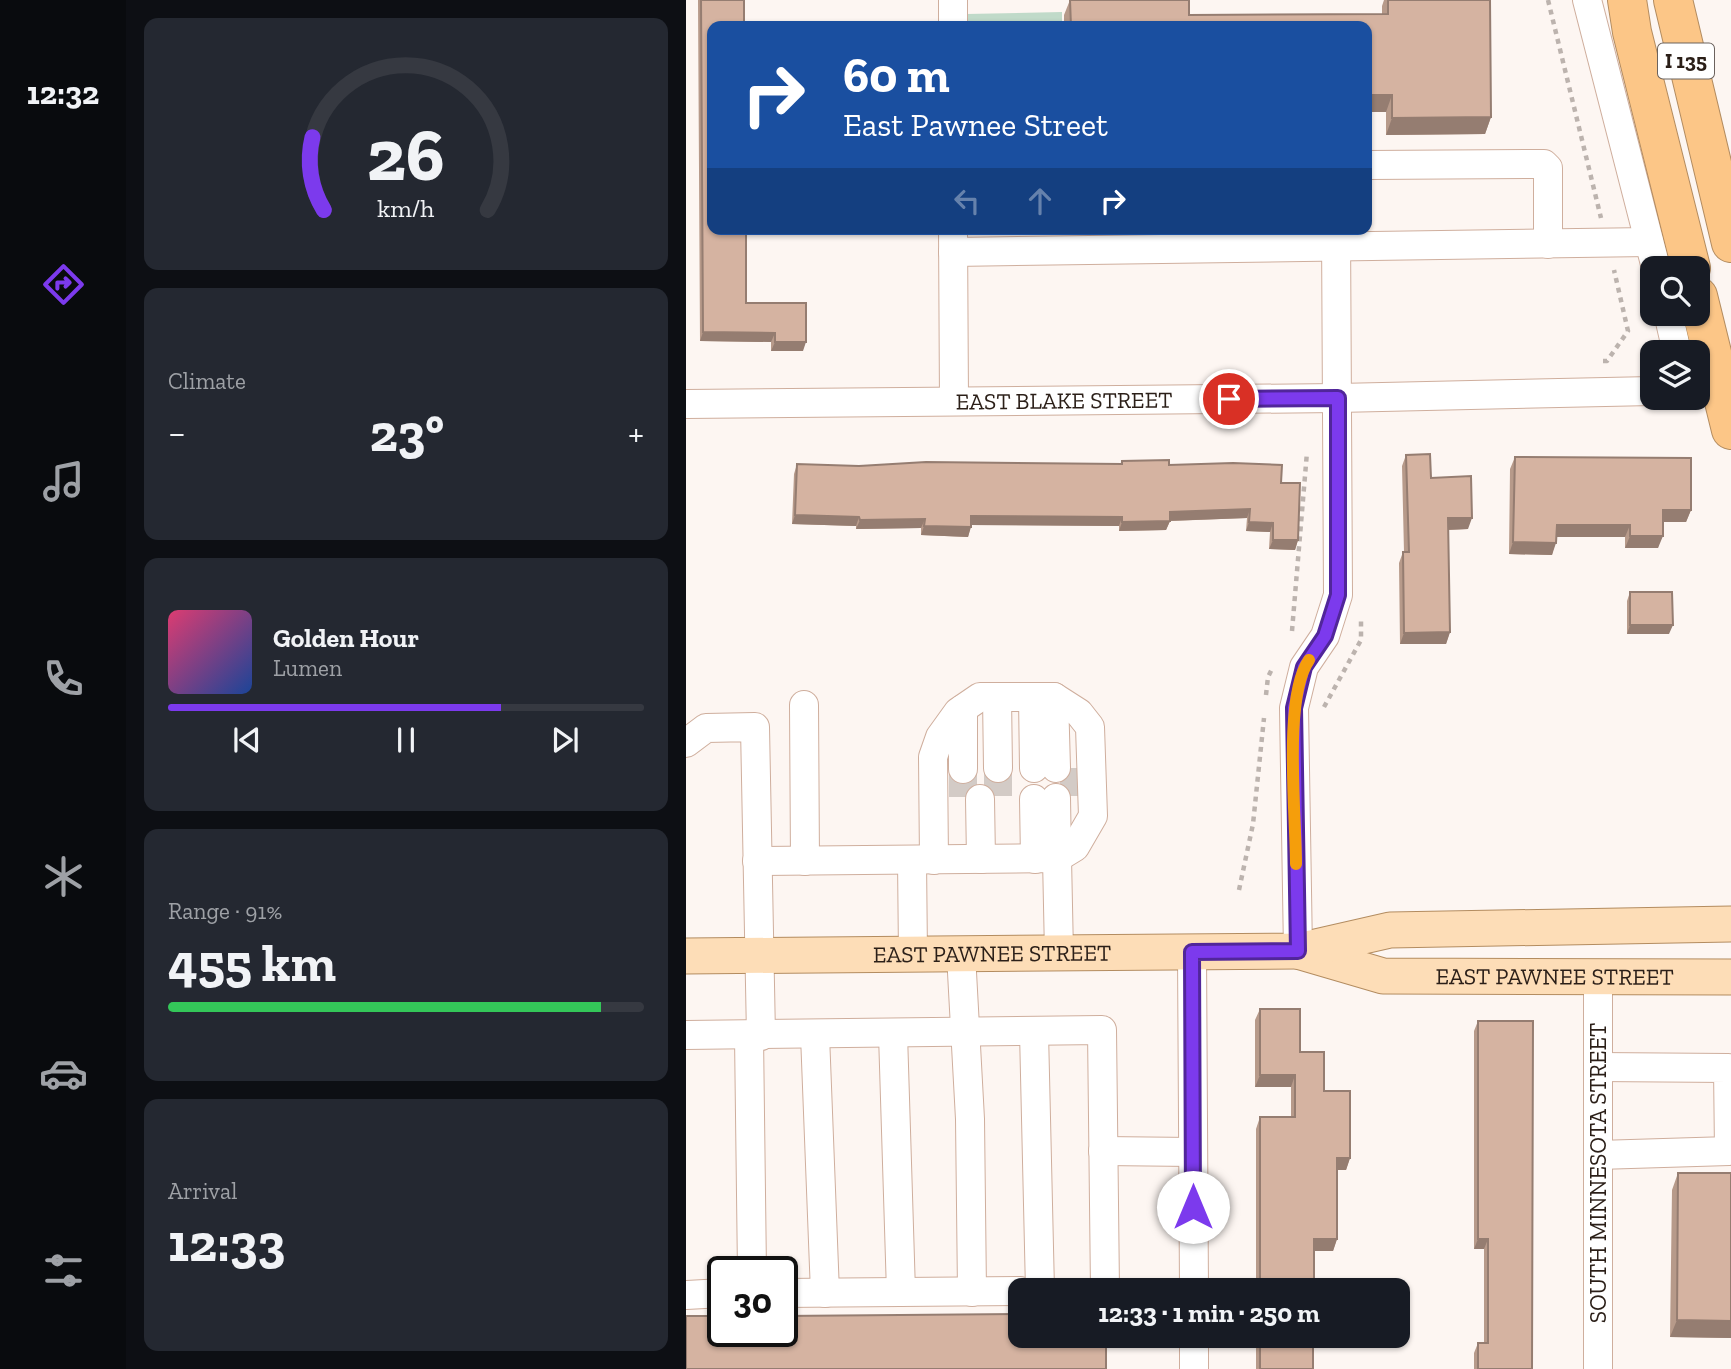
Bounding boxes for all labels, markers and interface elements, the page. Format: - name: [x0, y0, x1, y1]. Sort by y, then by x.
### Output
- road number: I 135: [1658, 43, 1714, 78]
- text: 60 m: [843, 46, 950, 105]
- icon: right: [728, 49, 819, 140]
- text: 12:32: [27, 74, 99, 112]
- text: East Pawnee Street: [843, 106, 1108, 144]
- text: 26: [367, 111, 445, 199]
- icon: left: [948, 182, 986, 220]
- icon: ahead: [1021, 182, 1059, 220]
- icon: right: [1094, 182, 1132, 220]
- text: km/h: [377, 193, 435, 223]
- map controls: [1640, 256, 1710, 410]
- button: search: [1640, 256, 1710, 326]
- icon: directions: [39, 260, 88, 309]
- button: layers: [1640, 340, 1710, 410]
- text: Climate: [168, 367, 246, 395]
- pin: [1199, 369, 1259, 429]
- icon: arrive: [1210, 380, 1248, 418]
- street label: EAST BLAKE STREET: [955, 386, 1172, 416]
- text: 23°: [370, 402, 444, 464]
- text: −: [168, 410, 186, 456]
- text: +: [628, 410, 644, 456]
- icon: music: [39, 457, 88, 506]
- text: Golden Hour: [273, 622, 419, 654]
- icon: phone: [39, 654, 88, 703]
- text: Lumen: [273, 654, 342, 682]
- icon: previous: [228, 721, 266, 759]
- icon: pause: [387, 721, 425, 759]
- icon: next: [546, 721, 584, 759]
- icon: climate: [39, 852, 88, 901]
- text: Range · 91%: [168, 897, 282, 925]
- text: 455 km: [168, 932, 336, 994]
- street label: EAST PAWNEE STREET: [873, 939, 1111, 968]
- street label: EAST PAWNEE STREET: [1435, 962, 1674, 991]
- street label: SOUTH MINNESOTA STREET: [1584, 1023, 1612, 1323]
- icon: car: [39, 1049, 88, 1098]
- position arrow: [1156, 1170, 1230, 1244]
- text: Arrival: [168, 1177, 237, 1205]
- text: 12:33: [168, 1212, 285, 1274]
- icon: filters: [39, 1246, 88, 1295]
- speed limit sign: 30: [707, 1256, 798, 1347]
- text: 12:33 · 1 min · 250 m: [1098, 1297, 1320, 1329]

